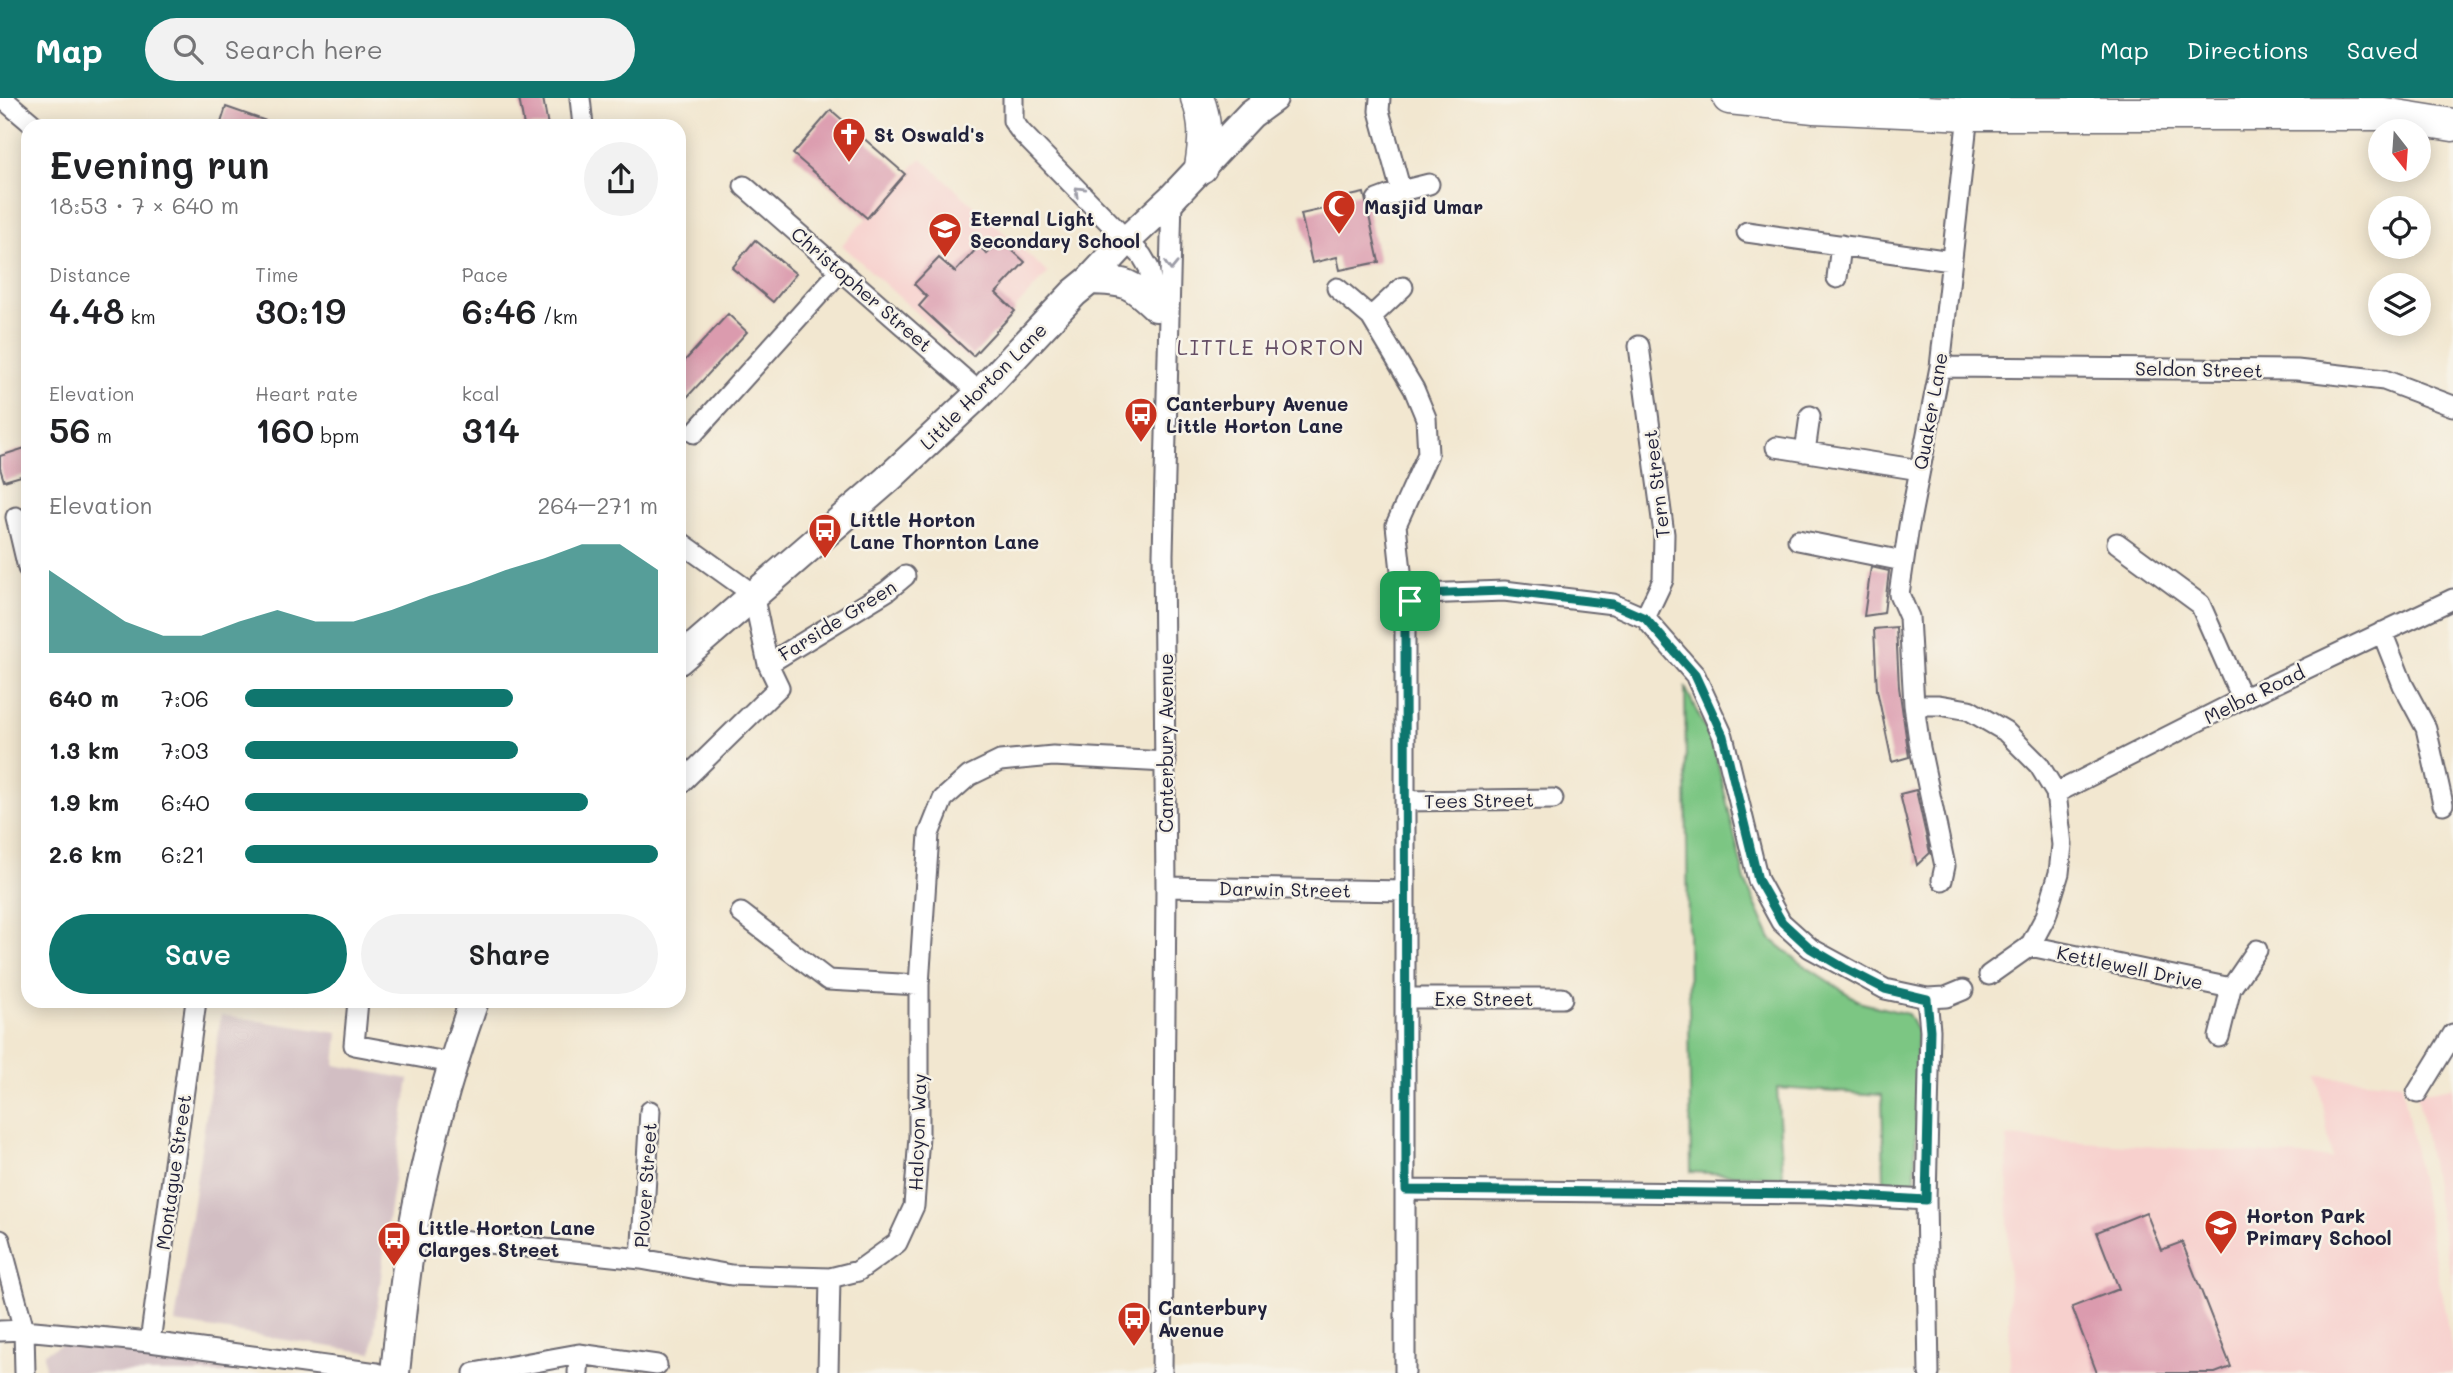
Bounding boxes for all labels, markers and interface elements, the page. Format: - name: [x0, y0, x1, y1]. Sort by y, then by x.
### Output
- search box: [145, 18, 635, 81]
- text: Map: [35, 28, 103, 71]
- icon: search: [169, 30, 207, 68]
- text: Search here: [225, 32, 383, 66]
- text: Map: [2100, 34, 2149, 65]
- text: Directions: [2187, 34, 2309, 65]
- text: Saved: [2347, 34, 2418, 65]
- church icon: St Oswald's: [830, 115, 868, 164]
- north arrow: [2368, 119, 2431, 182]
- map controls: [2368, 119, 2431, 336]
- place label: St Oswald's: [874, 122, 984, 147]
- text: Evening run: [49, 139, 270, 189]
- button: share: [584, 142, 658, 216]
- one-way arrow: [1075, 186, 1088, 199]
- mosque icon: Masjid Umar: [1320, 187, 1358, 236]
- text: 18:53 · 7 × 640 m: [49, 190, 239, 220]
- place label: Masjid Umar: [1364, 194, 1483, 219]
- button: locate: [2368, 196, 2431, 259]
- place label: Eternal Light Secondary School: [970, 206, 1140, 253]
- school or university icon: Eternal Light Secondary School: [926, 210, 964, 259]
- street label: Christopher Street: [786, 221, 938, 357]
- text: Distance: [49, 262, 131, 287]
- text: Time: [255, 262, 299, 287]
- text: Pace: [462, 262, 508, 287]
- one-way arrow: [1163, 262, 1179, 272]
- button: layers: [2368, 273, 2431, 336]
- text: 4.48: [49, 287, 124, 333]
- text: 30:19: [255, 287, 346, 333]
- text: 6:46: [462, 287, 537, 333]
- text: km: [124, 304, 156, 329]
- text: /km: [537, 304, 578, 329]
- street label: Little Horton Lane: [914, 317, 1052, 455]
- district label: LITTLE HORTON: [1177, 333, 1365, 360]
- street label: Quaker Lane: [1907, 350, 1953, 472]
- street label: Seldon Street: [2135, 355, 2263, 383]
- text: Elevation: [49, 381, 134, 406]
- text: Heart rate: [255, 381, 358, 406]
- text: kcal: [462, 381, 500, 406]
- place label: Canterbury Avenue Little Horton Lane: [1166, 391, 1348, 438]
- bus stop icon: Canterbury Avenue Little Horton Lane: [1122, 395, 1160, 444]
- text: 56: [49, 406, 91, 452]
- text: 160: [255, 406, 314, 452]
- text: 314: [462, 406, 520, 452]
- text: m: [91, 423, 112, 448]
- text: bpm: [314, 423, 359, 448]
- street label: Tern Street: [1637, 428, 1675, 540]
- text: Elevation: [49, 490, 152, 520]
- text: 264–271 m: [537, 490, 658, 520]
- place label: Little Horton Lane Thornton Lane: [850, 507, 1039, 554]
- bus stop icon: Little Horton Lane Thornton Lane: [806, 511, 844, 560]
- pin: [1380, 571, 1440, 631]
- street label: Farside Green: [773, 574, 901, 666]
- icon: arrive: [1391, 582, 1429, 620]
- street label: Canterbury Avenue: [1153, 653, 1178, 833]
- street label: Melba Road: [2200, 659, 2308, 729]
- text: 640 m: [49, 683, 119, 713]
- text: 7:06: [161, 683, 209, 713]
- text: 1.3 km: [49, 735, 119, 765]
- text: 7:03: [161, 735, 209, 765]
- text: 1.9 km: [49, 787, 119, 817]
- text: 6:40: [161, 787, 210, 817]
- street label: Tees Street: [1424, 787, 1534, 813]
- text: 2.6 km: [49, 839, 122, 869]
- text: 6:21: [161, 839, 205, 869]
- street label: Darwin Street: [1219, 875, 1351, 903]
- button: Save: [49, 914, 347, 994]
- button: Share: [361, 914, 658, 994]
- street label: Kettlewell Drive: [2055, 939, 2205, 995]
- street label: Exe Street: [1435, 986, 1533, 1011]
- street label: Halcyon Way: [902, 1073, 932, 1191]
- street label: Montague Street: [150, 1093, 196, 1251]
- street label: Plover Street: [628, 1121, 662, 1249]
- place label: Horton Park Primary School: [2246, 1203, 2392, 1250]
- school or university icon: Horton Park Primary School: [2202, 1207, 2240, 1256]
- place label: Little Horton Lane Clarges Street: [418, 1215, 595, 1262]
- bus stop icon: Little Horton Lane Clarges Street: [375, 1219, 413, 1268]
- place label: Canterbury Avenue: [1158, 1295, 1268, 1342]
- bus stop icon: Canterbury Avenue: [1115, 1299, 1153, 1348]

